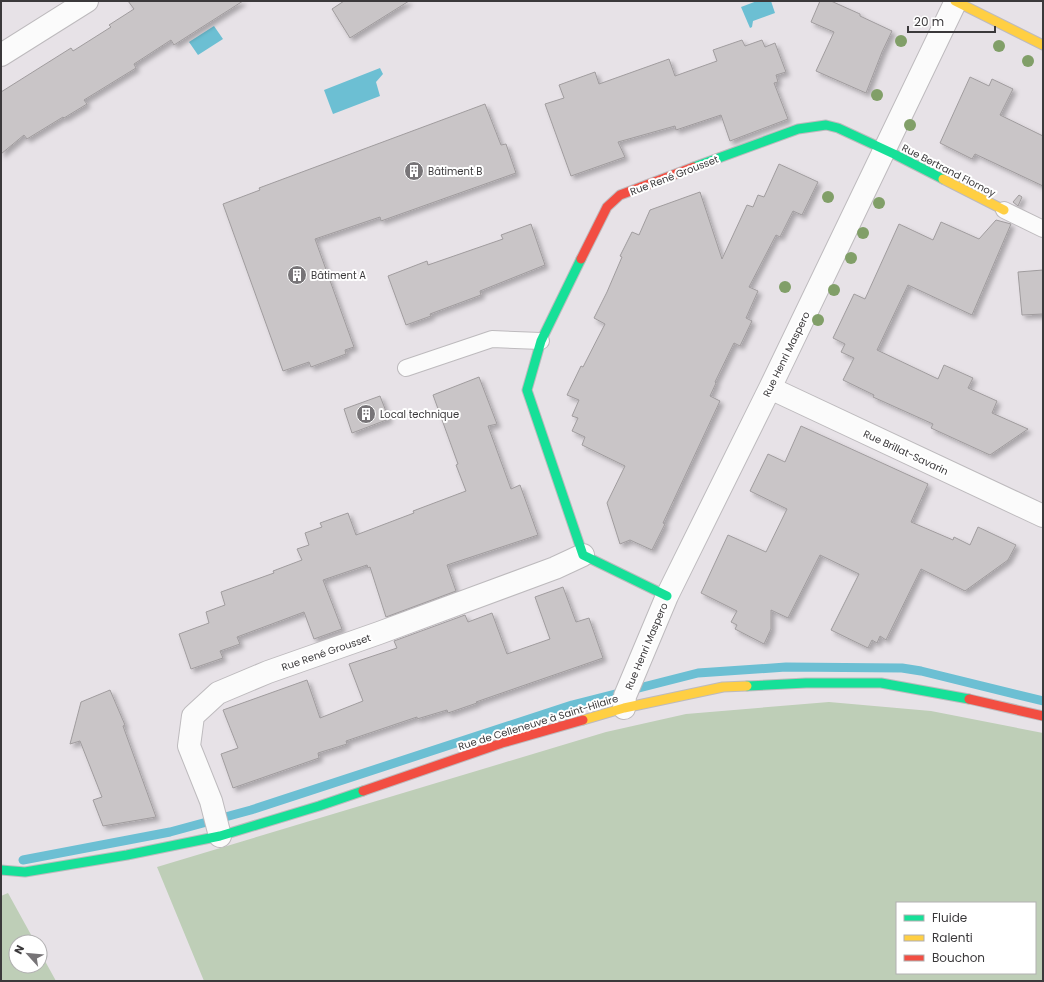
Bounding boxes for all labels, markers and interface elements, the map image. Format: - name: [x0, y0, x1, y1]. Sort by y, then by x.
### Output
- scale bar: [908, 8, 995, 34]
- text: 20 m: [914, 13, 944, 30]
- street label: Rue Bertrand Flornoy: [899, 140, 999, 201]
- street label: Rue René Grousset: [628, 152, 721, 199]
- building icon: Bâtiment B: [403, 160, 425, 182]
- place label: Bâtiment B: [428, 164, 482, 179]
- building icon: Bâtiment A: [286, 264, 308, 286]
- place label: Bâtiment A: [311, 268, 366, 283]
- street label: Rue Henri Maspero: [759, 309, 814, 399]
- building icon: Local technique: [355, 403, 377, 425]
- place label: Local technique: [380, 407, 459, 422]
- street label: Rue Brillat-Savarin: [861, 426, 951, 479]
- street label: Rue Henri Maspero: [621, 600, 672, 692]
- street label: Rue René Grousset: [280, 630, 373, 675]
- street label: Rue de Celleneuve à Saint-Hilaire: [456, 691, 620, 754]
- legend: [896, 902, 1036, 974]
- text: Fluide: [932, 909, 967, 926]
- text: Ralenti: [932, 929, 973, 946]
- north arrow: [8, 934, 48, 974]
- text: N: [10, 942, 28, 957]
- text: Bouchon: [932, 949, 985, 966]

